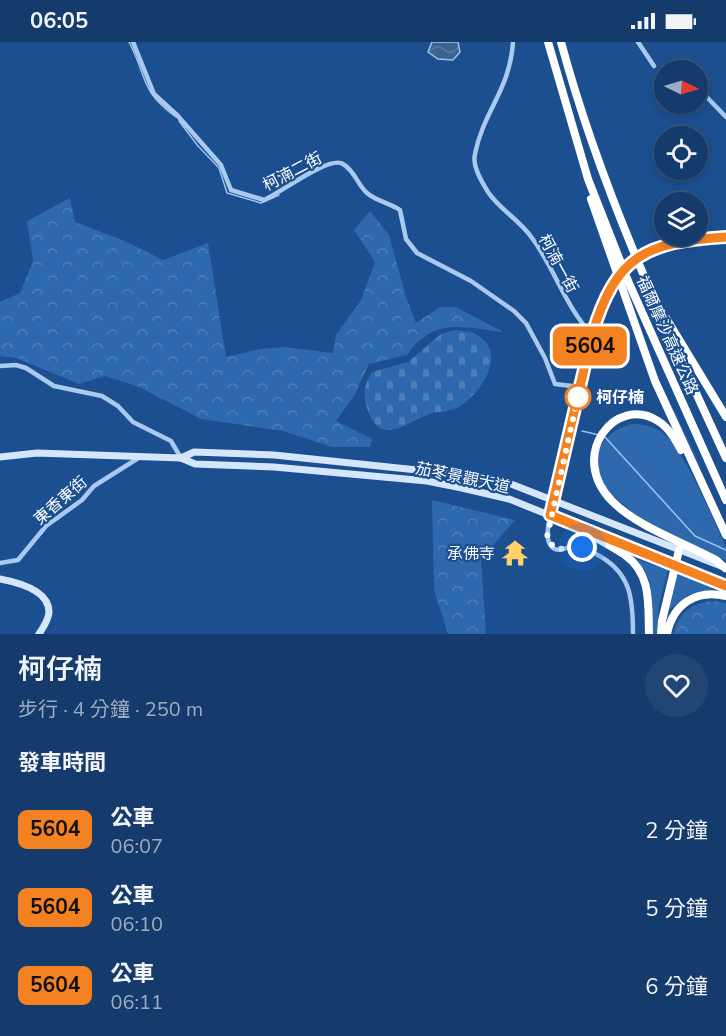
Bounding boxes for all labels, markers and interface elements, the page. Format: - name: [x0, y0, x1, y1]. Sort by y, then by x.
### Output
- text: 06:05: [30, 6, 88, 36]
- north arrow: [654, 60, 708, 114]
- map controls: [654, 60, 708, 246]
- button: locate: [654, 126, 708, 180]
- street label: 柯湳二街: [259, 147, 326, 197]
- button: layers: [654, 192, 708, 246]
- street label: 柯湳一街: [533, 230, 583, 297]
- street label: 福爾摩沙高速公路: [631, 272, 703, 398]
- line badge: 5604: [548, 326, 632, 366]
- text: 5604: [565, 332, 615, 360]
- marker: 柯仔楠: [565, 384, 591, 410]
- place label: 柯仔楠: [596, 387, 644, 409]
- street label: 茄苳景觀大道: [414, 457, 512, 499]
- street label: 東香東街: [29, 471, 92, 530]
- your location: [567, 532, 597, 562]
- temple icon: 承佛寺: [500, 538, 530, 568]
- place label: 承佛寺: [447, 543, 495, 565]
- text: 柯仔楠: [18, 651, 102, 689]
- button: heart: [645, 654, 708, 717]
- text: 步行 · 4 分鐘 · 250 m: [18, 696, 203, 723]
- text: 發車時間: [18, 748, 106, 778]
- text: 公車: [110, 803, 154, 833]
- text: 5604: [30, 815, 80, 843]
- text: 2 分鐘: [645, 816, 708, 846]
- text: 06:07: [110, 833, 163, 860]
- text: 公車: [110, 881, 154, 911]
- text: 5604: [30, 893, 80, 921]
- text: 5 分鐘: [645, 894, 708, 924]
- text: 06:10: [110, 911, 163, 938]
- text: 公車: [110, 959, 154, 989]
- text: 5604: [30, 971, 80, 999]
- text: 6 分鐘: [645, 972, 708, 1002]
- text: 06:11: [110, 989, 163, 1016]

